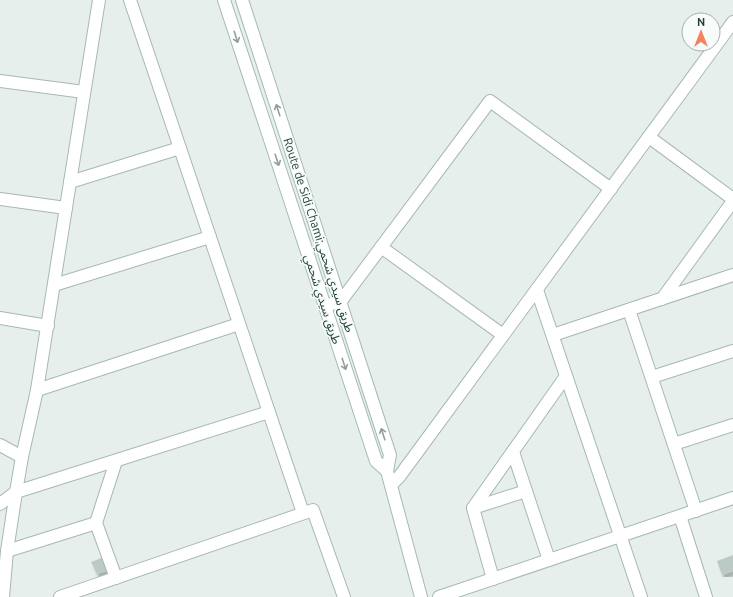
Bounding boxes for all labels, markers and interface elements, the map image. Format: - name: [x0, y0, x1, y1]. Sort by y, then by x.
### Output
- north arrow: [681, 12, 721, 52]
- text: N: [697, 16, 705, 28]
- one-way arrow: [233, 30, 240, 43]
- one-way arrow: [274, 104, 281, 117]
- street label: Route de Sidi Chami;طريق سيدي شحمي: [281, 136, 357, 334]
- one-way arrow: [273, 154, 281, 166]
- street label: طريق سيدي شحمي: [302, 252, 344, 346]
- one-way arrow: [341, 357, 348, 370]
- one-way arrow: [379, 427, 386, 440]

